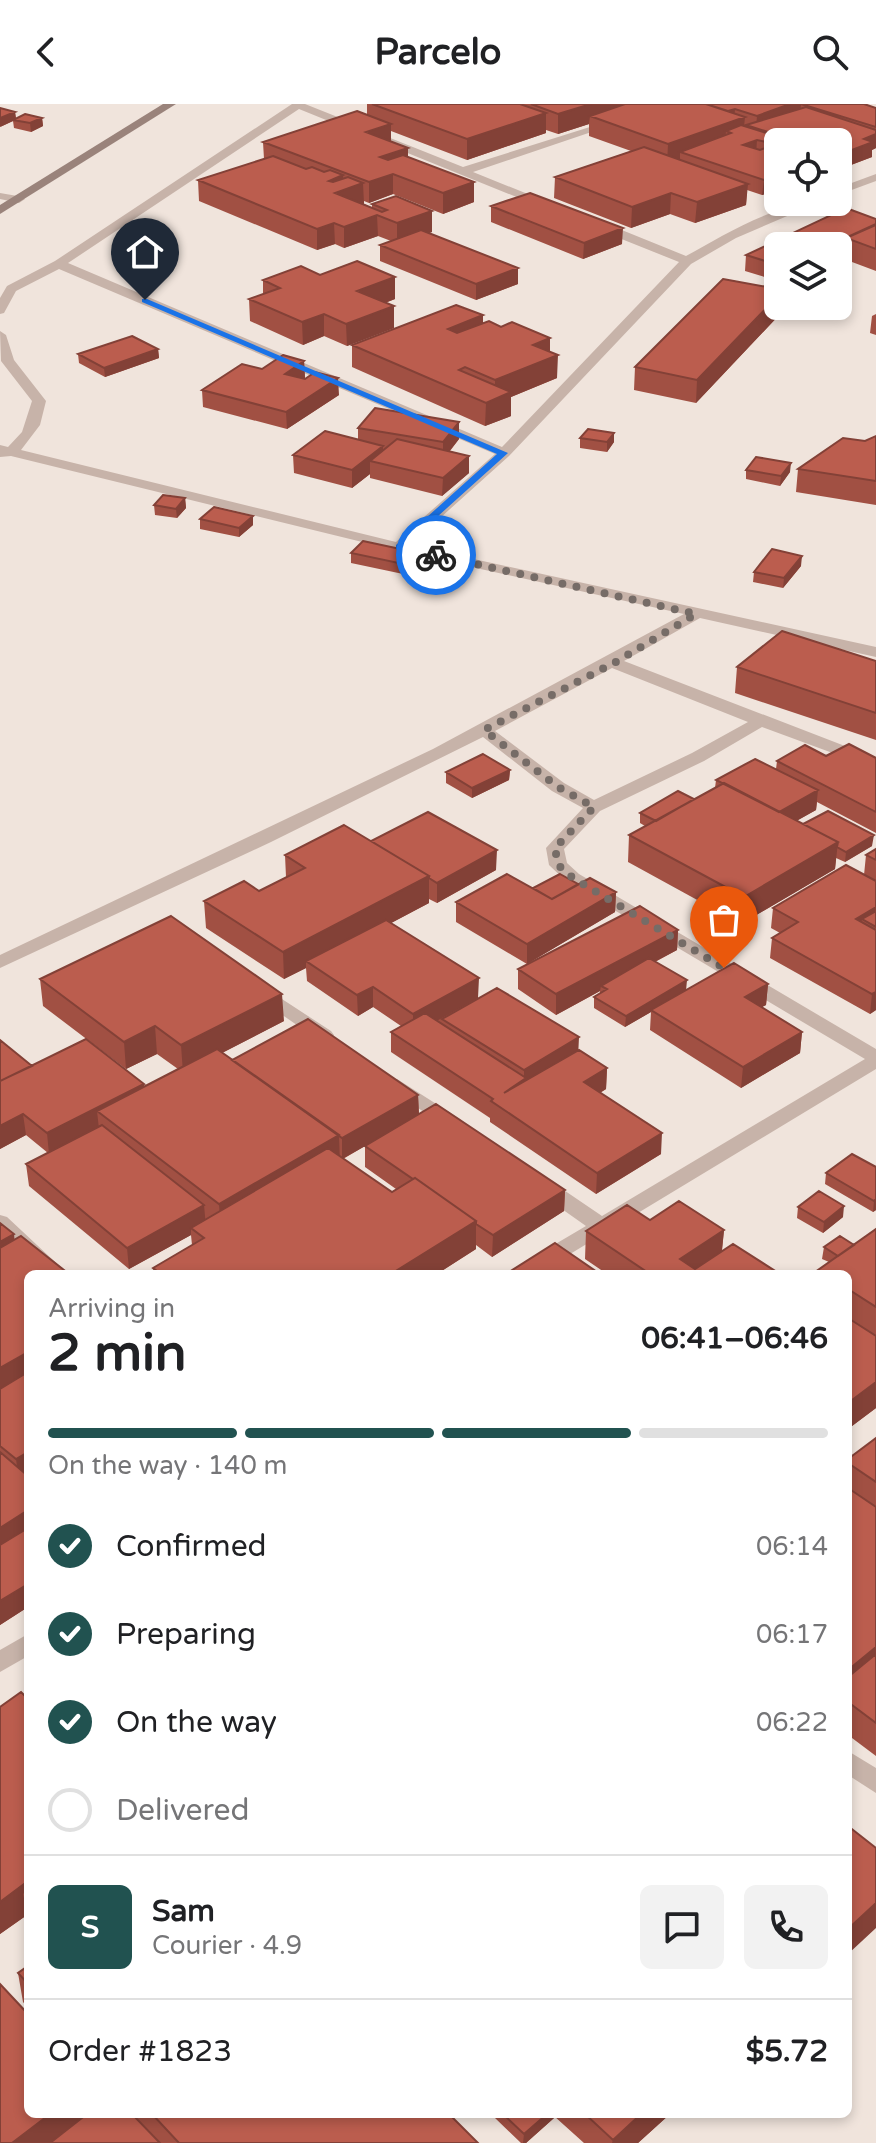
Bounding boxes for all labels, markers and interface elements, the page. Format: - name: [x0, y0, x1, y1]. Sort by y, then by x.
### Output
- icon: back: [24, 30, 68, 74]
- icon: search: [808, 30, 852, 74]
- text: Parcelo: [374, 31, 502, 74]
- map controls: [764, 128, 852, 320]
- button: locate: [764, 128, 852, 216]
- pin: [111, 218, 179, 300]
- icon: home: [123, 230, 167, 274]
- button: layers: [764, 232, 852, 320]
- courier: [396, 515, 476, 595]
- icon: bike: [414, 533, 458, 577]
- pin: [690, 886, 758, 968]
- icon: bag: [702, 898, 746, 942]
- text: Arriving in: [48, 1293, 175, 1324]
- text: 06:41–06:46: [641, 1320, 828, 1357]
- text: 2 min: [48, 1322, 187, 1385]
- text: On the way · 140 m: [48, 1450, 287, 1481]
- icon: check: [48, 1524, 92, 1568]
- text: Confirmed: [116, 1528, 267, 1565]
- text: 06:14: [756, 1531, 828, 1562]
- icon: check: [48, 1612, 92, 1656]
- text: Preparing: [116, 1616, 256, 1653]
- text: 06:17: [756, 1619, 828, 1650]
- icon: check: [48, 1700, 92, 1744]
- text: On the way: [116, 1704, 277, 1741]
- text: 06:22: [756, 1707, 828, 1738]
- text: Delivered: [116, 1792, 250, 1829]
- button: chat: [640, 1885, 724, 1969]
- button: phone: [744, 1885, 828, 1969]
- text: Sam: [152, 1893, 215, 1930]
- text: S: [81, 1909, 99, 1946]
- text: Courier · 4.9: [152, 1930, 302, 1961]
- text: Order #1823: [48, 2033, 232, 2070]
- text: $5.72: [746, 2033, 828, 2070]

